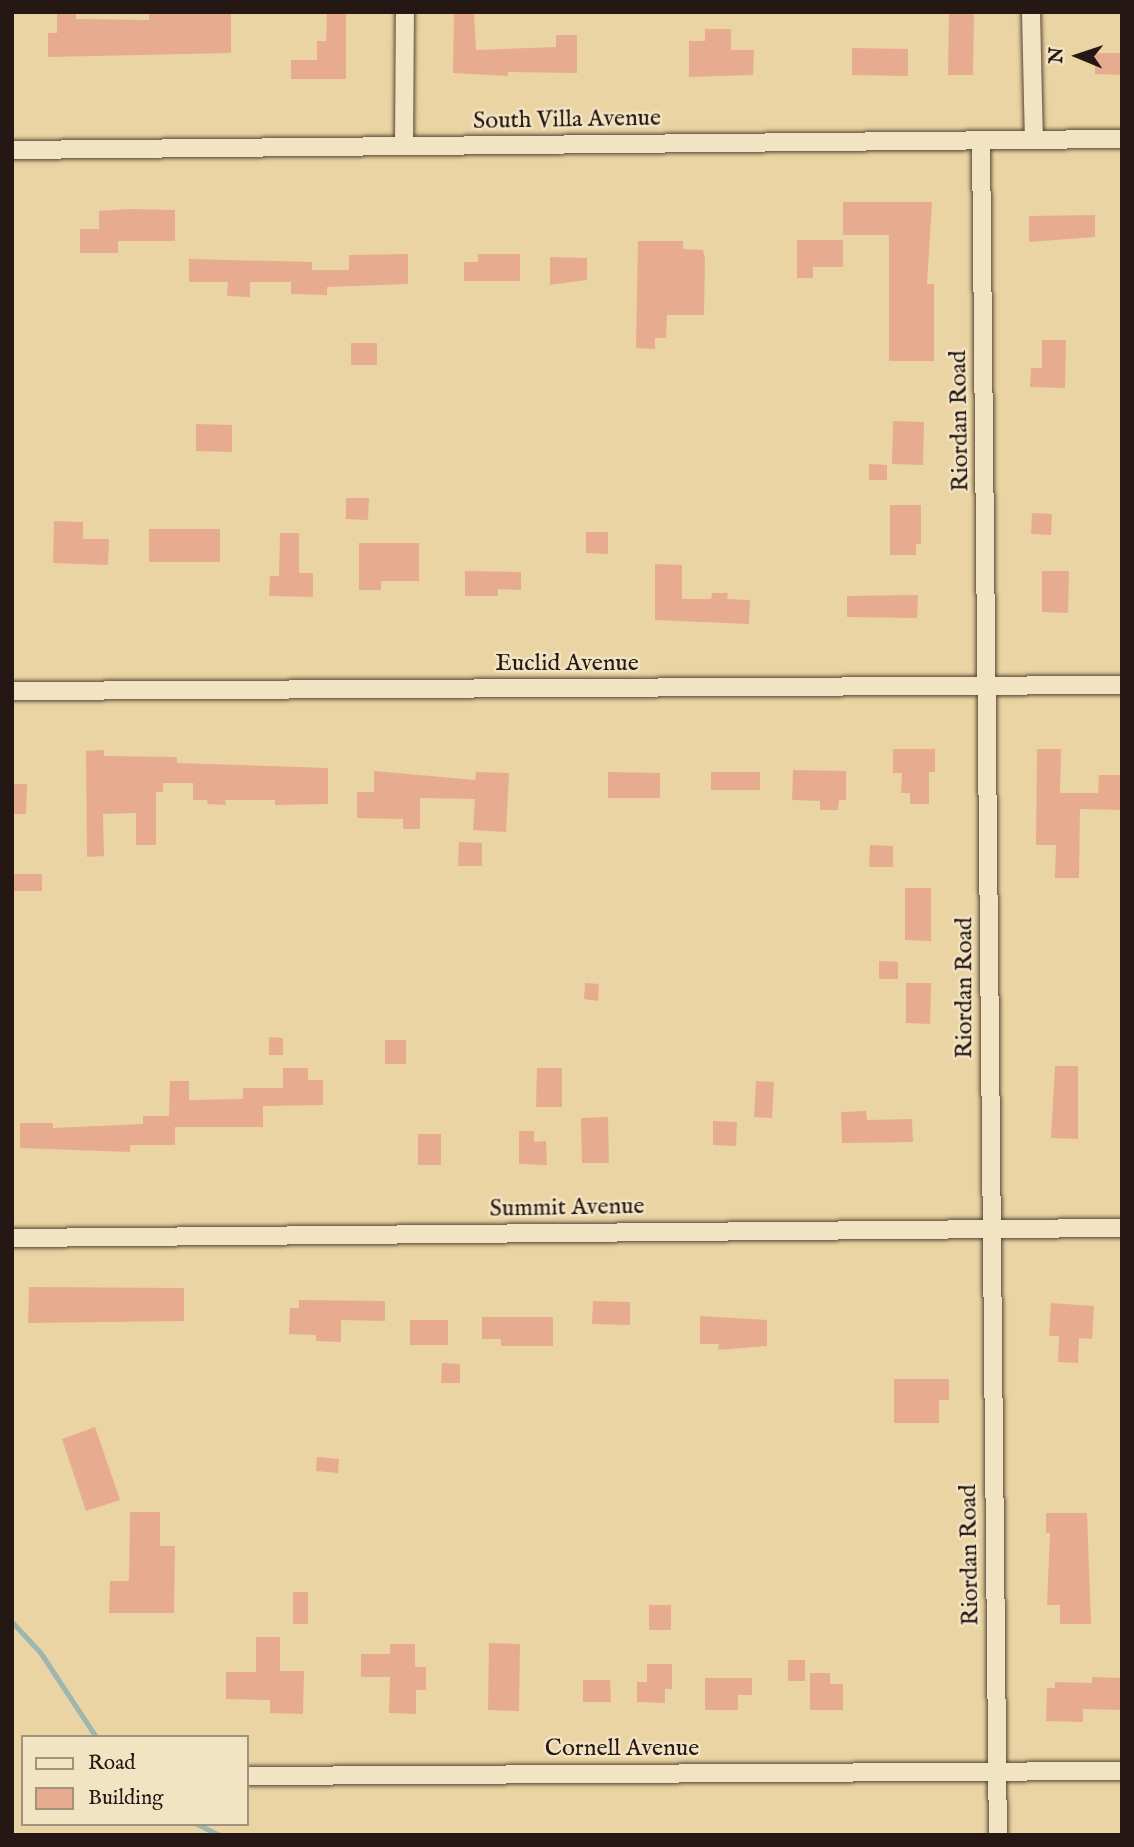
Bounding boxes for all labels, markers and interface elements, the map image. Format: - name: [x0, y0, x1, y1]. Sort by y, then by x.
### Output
- north arrow: [1043, 21, 1113, 91]
- text: N: [1045, 47, 1069, 64]
- street label: South Villa Avenue: [473, 104, 661, 136]
- street label: Riordan Road: [944, 350, 976, 492]
- street label: Euclid Avenue: [495, 650, 639, 678]
- street label: Riordan Road: [951, 917, 979, 1059]
- street label: Summit Avenue: [489, 1192, 645, 1224]
- street label: Riordan Road: [954, 1484, 986, 1626]
- legend: [21, 1735, 248, 1826]
- street label: Cornell Avenue: [545, 1735, 699, 1763]
- text: Road: [88, 1750, 135, 1777]
- text: Building: [88, 1785, 163, 1812]

